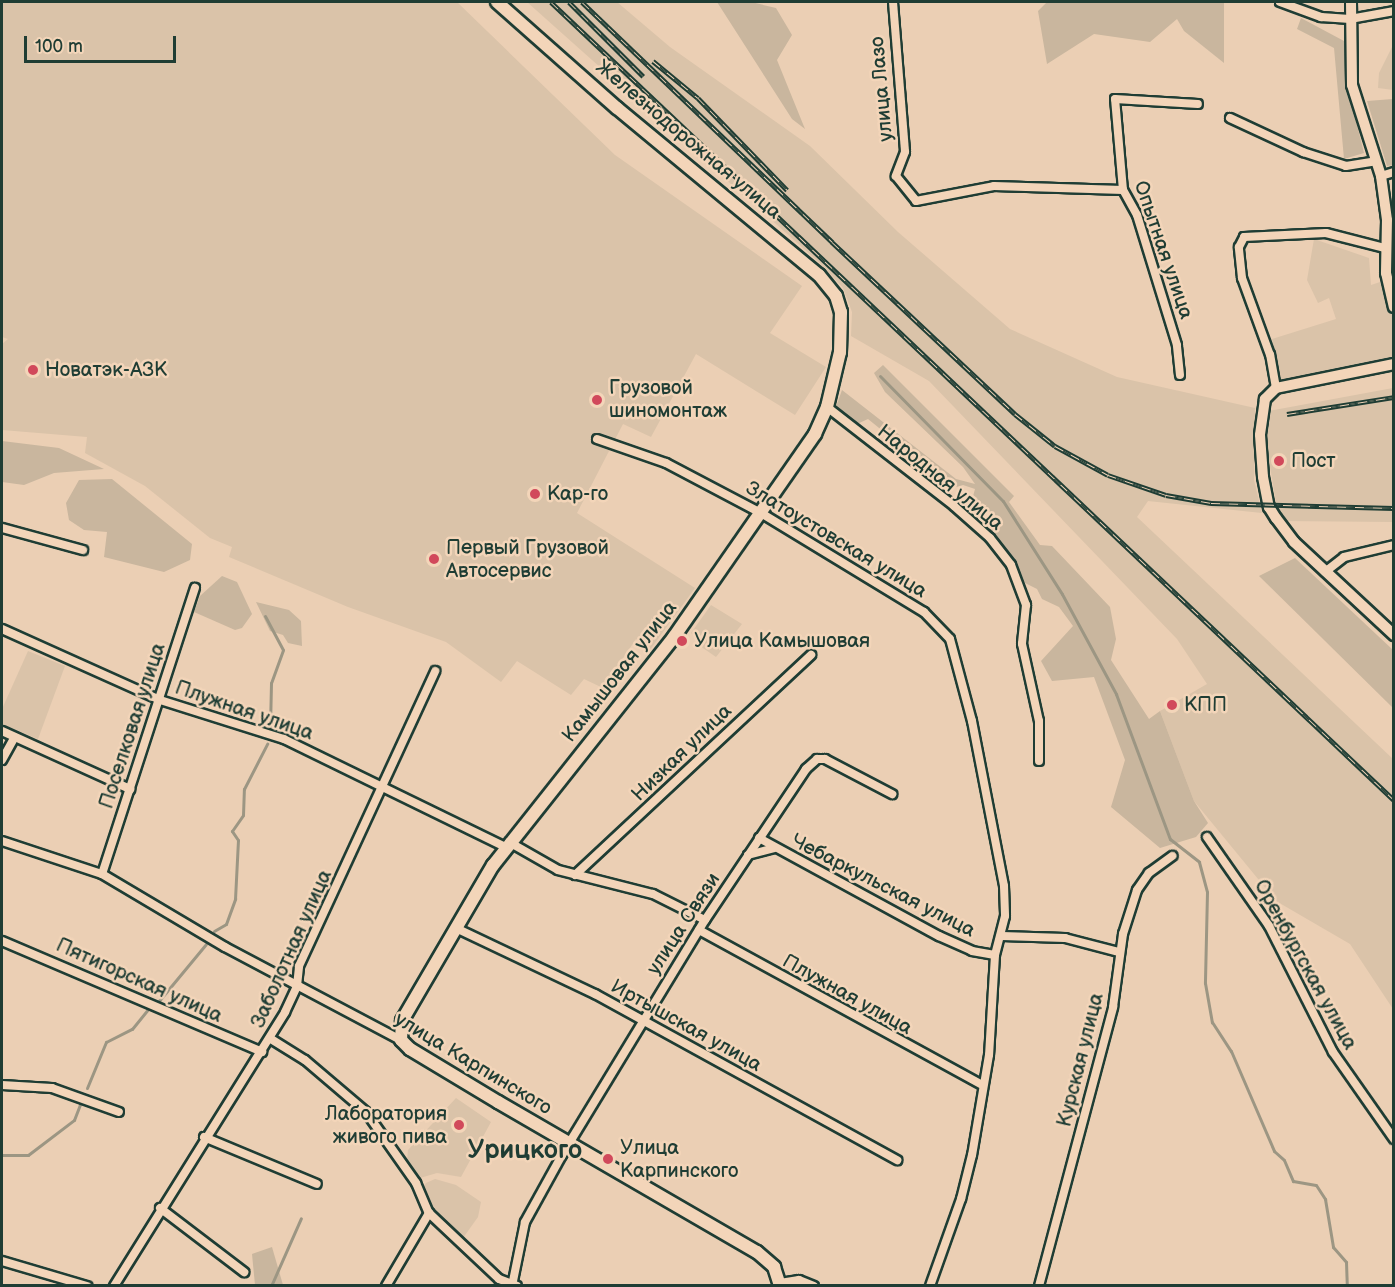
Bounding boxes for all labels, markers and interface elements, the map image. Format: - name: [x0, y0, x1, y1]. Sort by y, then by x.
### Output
- scale bar: [27, 24, 178, 62]
- street label: улица Лазо: [865, 35, 899, 143]
- text: 100 m: [35, 36, 83, 57]
- street label: Железнодорожная улица: [590, 55, 786, 225]
- street label: Опытная улица: [1128, 178, 1198, 322]
- place label: Новатэк-АЗК: [45, 358, 167, 382]
- marker: Новатэк-АЗК: [26, 363, 40, 377]
- place label: Грузовой шиномонтаж: [609, 376, 727, 423]
- marker: Грузовой шиномонтаж: [590, 393, 604, 407]
- street label: Народная улица: [872, 420, 1008, 536]
- place label: Пост: [1291, 449, 1336, 473]
- marker: Пост: [1272, 454, 1286, 468]
- street label: Златоустовская улица: [741, 476, 931, 604]
- place label: Кар-го: [547, 482, 608, 506]
- marker: Кар-го: [528, 487, 542, 501]
- place label: Первый Грузовой Автосервис: [446, 536, 609, 583]
- marker: Первый Грузовой Автосервис: [427, 552, 441, 566]
- street label: Камышовая улица: [558, 597, 682, 747]
- place label: Улица Камышовая: [694, 629, 870, 653]
- marker: Улица Камышовая: [675, 634, 689, 648]
- street label: Поселковая улица: [95, 640, 171, 812]
- street label: Плужная улица: [172, 676, 316, 746]
- place label: КПП: [1184, 693, 1227, 717]
- marker: КПП: [1165, 698, 1179, 712]
- street label: Низкая улица: [627, 699, 737, 807]
- street label: Чебаркульская улица: [787, 829, 979, 943]
- street label: Заболотная улица: [246, 866, 338, 1032]
- street label: улица Связи: [642, 869, 726, 979]
- street label: Оренбургская улица: [1248, 876, 1362, 1054]
- street label: Пятигорская улица: [52, 934, 226, 1028]
- street label: Плужная улица: [778, 949, 916, 1041]
- street label: Иртышская улица: [606, 975, 766, 1077]
- street label: Курская улица: [1053, 991, 1109, 1129]
- street label: улица Карпинского: [390, 1008, 556, 1120]
- place label: Лаборатория живого пива: [325, 1102, 447, 1149]
- marker: Лаборатория живого пива: [452, 1118, 466, 1132]
- district label: Урицкого: [468, 1135, 582, 1167]
- place label: Улица Карпинского: [620, 1136, 738, 1183]
- marker: Улица Карпинского: [601, 1152, 615, 1166]

